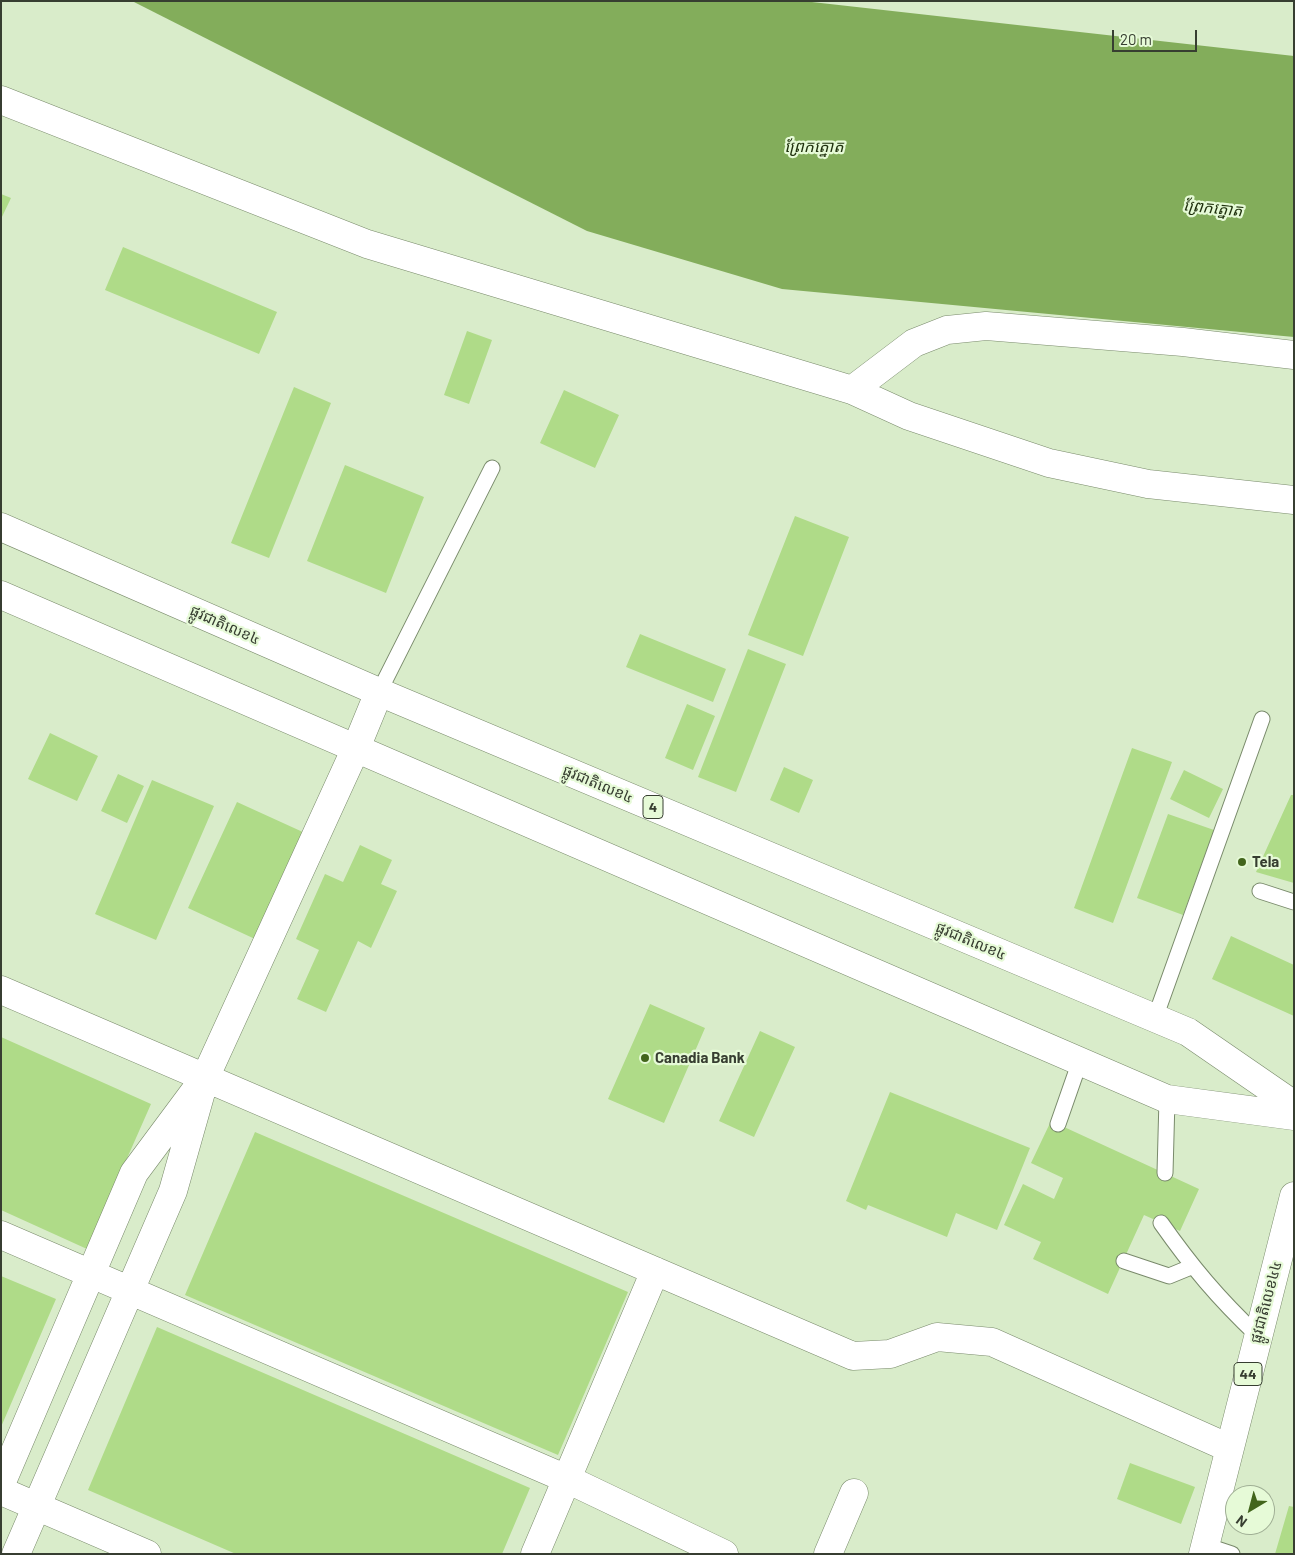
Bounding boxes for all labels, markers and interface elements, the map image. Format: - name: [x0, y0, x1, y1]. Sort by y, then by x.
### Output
- scale bar: [1115, 20, 1200, 52]
- text: 20 m: [1120, 30, 1152, 48]
- water label: ព្រែកត្នោត: [784, 137, 844, 157]
- water label: ព្រែកត្នោត: [1183, 195, 1243, 221]
- street label: ផ្លូវជាតិលេខ៤: [187, 602, 263, 648]
- street label: ផ្លូវជាតិលេខ៤: [560, 761, 636, 807]
- road number: 4: [643, 796, 663, 819]
- place label: Tela: [1252, 853, 1279, 871]
- marker: Tela: [1236, 856, 1248, 868]
- street label: ផ្លូវជាតិលេខ៤: [933, 918, 1009, 964]
- place label: Canadia Bank: [655, 1049, 745, 1067]
- marker: Canadia Bank: [639, 1052, 651, 1064]
- street label: ផ្លូវជាតិលេខ៤៤: [1246, 1259, 1286, 1345]
- road number: 44: [1234, 1362, 1262, 1386]
- north arrow: [1225, 1485, 1275, 1535]
- text: N: [1232, 1512, 1250, 1531]

